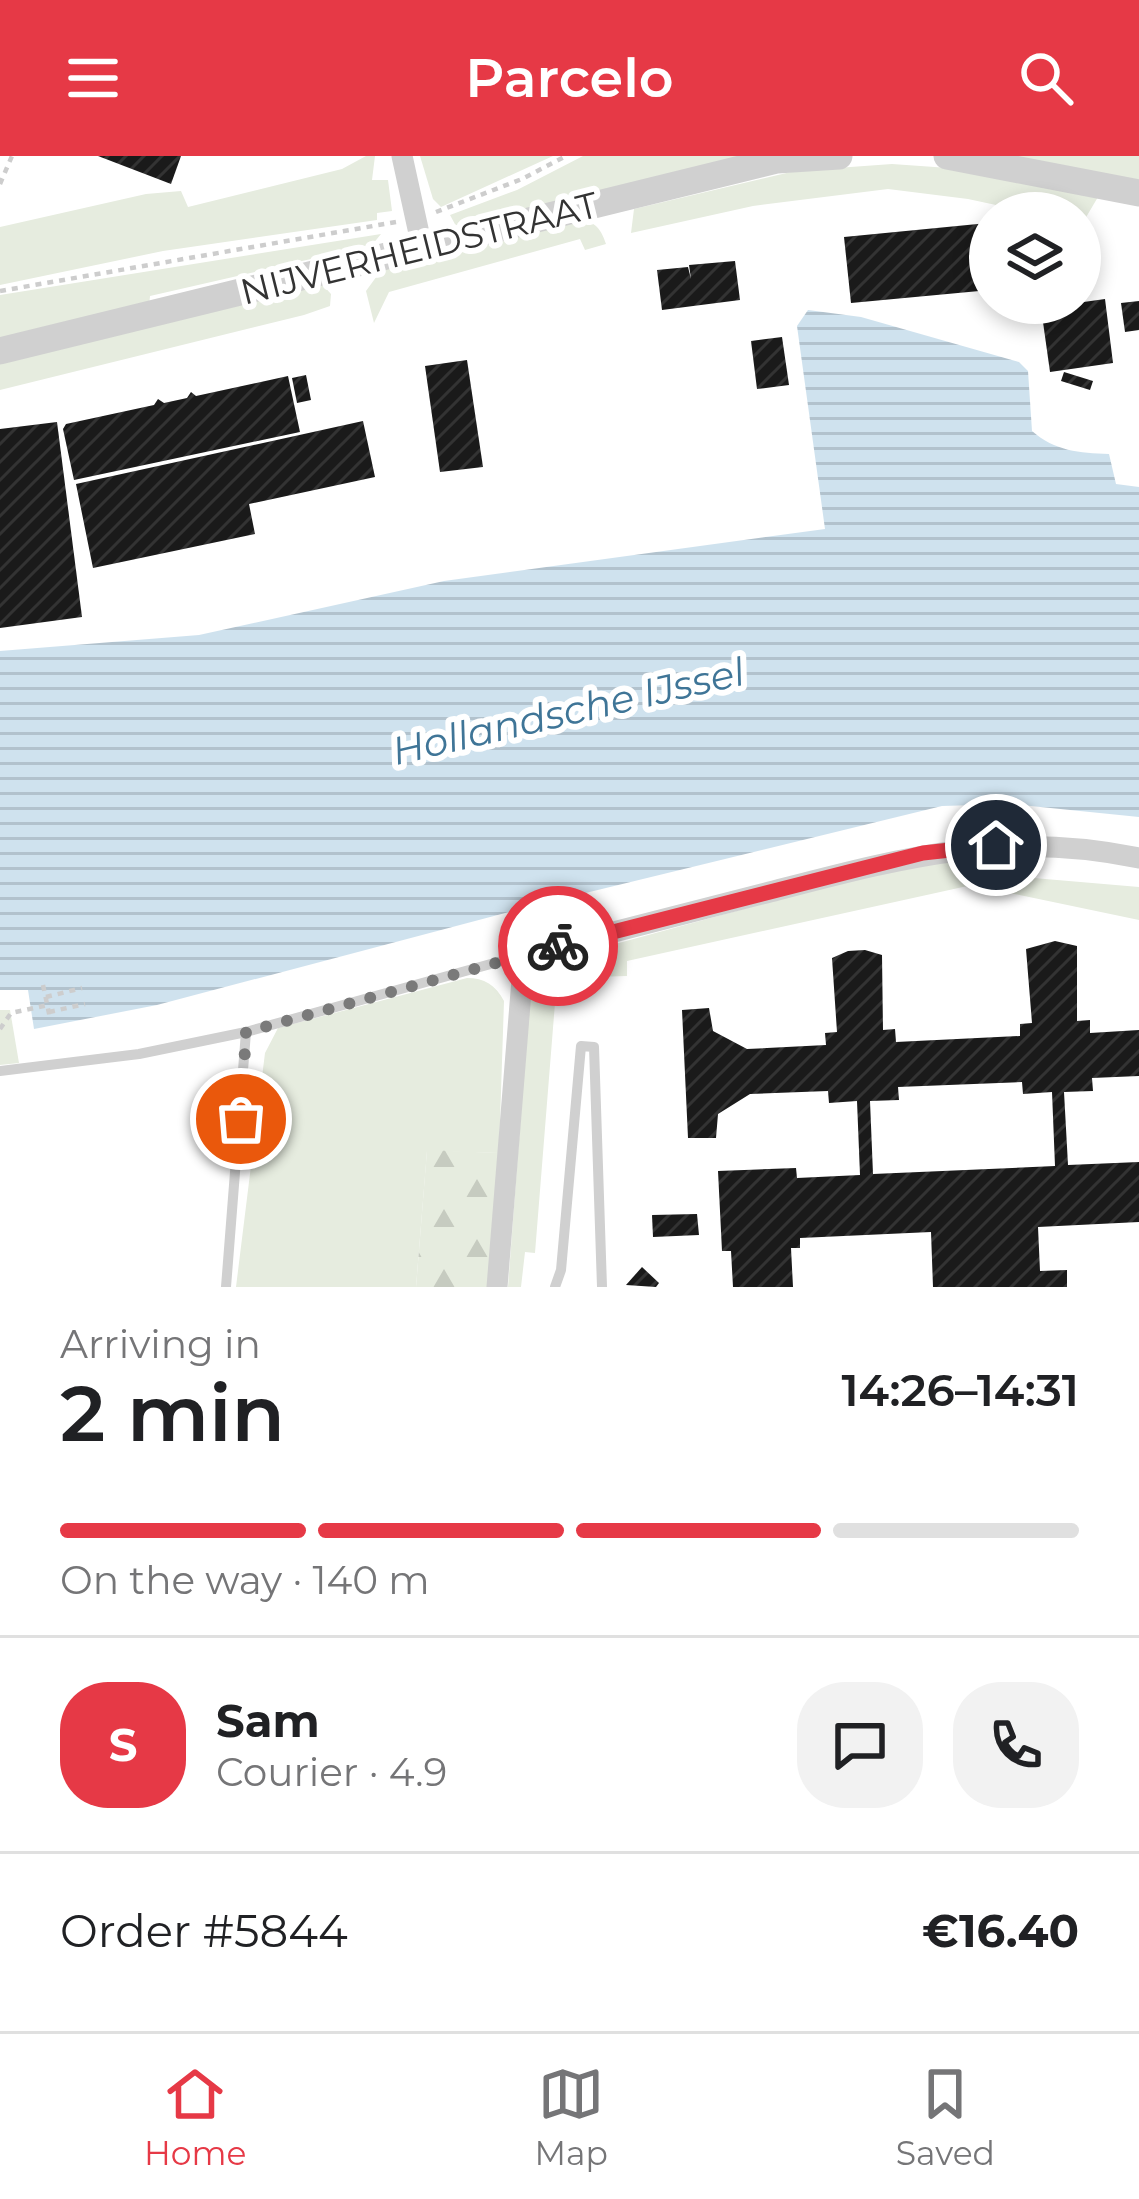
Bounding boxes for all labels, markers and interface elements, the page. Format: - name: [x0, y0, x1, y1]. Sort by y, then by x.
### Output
- icon: menu: [60, 45, 126, 111]
- text: Parcelo: [465, 45, 674, 111]
- icon: search: [1013, 45, 1079, 111]
- street label: NIJVERHEIDSTRAAT: [236, 182, 603, 314]
- map controls: [969, 192, 1101, 324]
- button: layers: [969, 192, 1101, 324]
- water label: Hollandsche IJssel: [387, 647, 749, 775]
- pin: [945, 794, 1047, 896]
- icon: home: [963, 812, 1029, 878]
- courier: [498, 886, 618, 1006]
- icon: bike: [525, 913, 591, 979]
- pin: [190, 1068, 292, 1170]
- icon: bag: [208, 1086, 274, 1152]
- text: Arriving in: [60, 1320, 261, 1368]
- text: 14:26–14:31: [841, 1362, 1079, 1417]
- text: 2 min: [60, 1365, 285, 1461]
- text: On the way · 140 m: [60, 1556, 430, 1604]
- button: chat: [797, 1682, 923, 1808]
- button: phone: [953, 1682, 1079, 1808]
- text: Sam: [216, 1693, 320, 1748]
- text: S: [109, 1717, 137, 1772]
- text: Courier · 4.9: [216, 1748, 447, 1796]
- text: Order #5844: [60, 1903, 348, 1958]
- text: €16.40: [922, 1903, 1079, 1958]
- tab: Home: [144, 2061, 246, 2173]
- tab: Map: [534, 2061, 608, 2173]
- tab: Saved: [896, 2061, 995, 2173]

